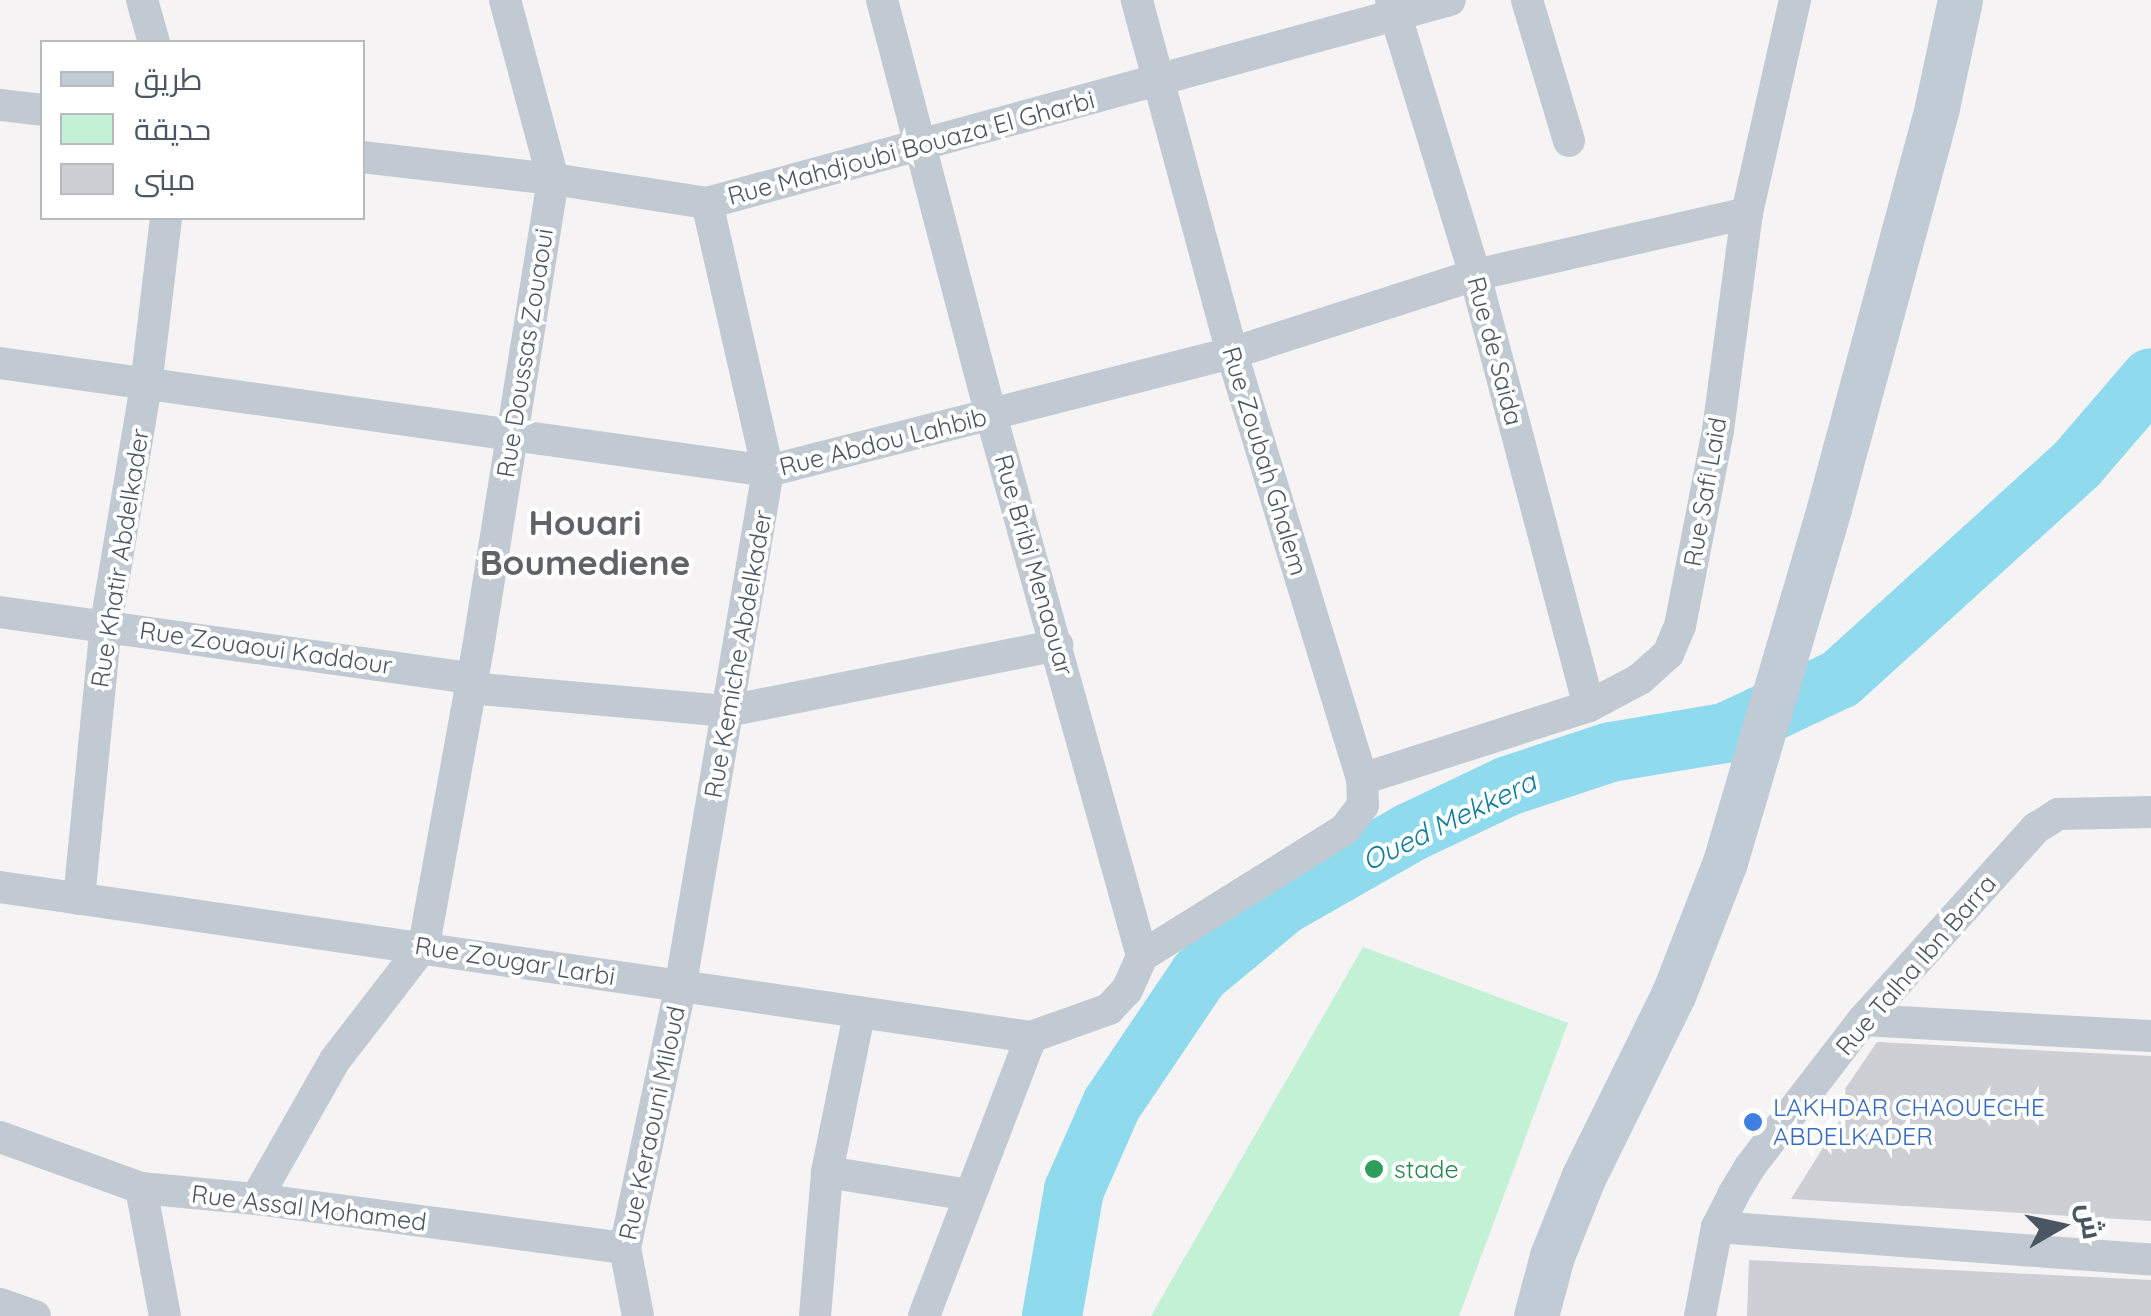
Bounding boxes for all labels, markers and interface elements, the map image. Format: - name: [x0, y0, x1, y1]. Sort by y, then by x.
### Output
- legend: [40, 40, 365, 220]
- text: طريق: [134, 60, 203, 98]
- street label: Rue Mahdjoubi Bouaza El Gharbi: [724, 85, 1098, 211]
- text: حديقة: [134, 110, 211, 148]
- text: مبنى: [134, 160, 195, 198]
- street label: Rue Doussas Zouaoui: [491, 226, 559, 480]
- street label: Rue de Saida: [1461, 273, 1529, 429]
- street label: Rue Zoubah Ghalem: [1216, 343, 1314, 579]
- street label: Rue Abdou Lahbib: [776, 402, 990, 482]
- street label: Rue Safi Laid: [1677, 415, 1733, 569]
- street label: Rue Khatir Abdelkader: [85, 426, 155, 690]
- street label: Rue Bribi Menaouar: [988, 451, 1080, 679]
- district label: Houari Boumediene: [480, 501, 690, 583]
- street label: Rue Kemiche Abdelkader: [698, 508, 778, 800]
- street label: Rue Zouaoui Kaddour: [138, 615, 394, 681]
- water label: Oued Mekkera: [1357, 764, 1541, 878]
- street label: Rue Talha Ibn Barra: [1829, 869, 2003, 1061]
- street label: Rue Zougar Larbi: [413, 930, 617, 992]
- street label: Rue Keraouni Miloud: [613, 1003, 691, 1243]
- place label: LAKHDAR CHAOUECHE ABDELKADER: [1773, 1093, 2045, 1152]
- marker: LAKHDAR CHAOUECHE ABDELKADER: [1742, 1111, 1764, 1133]
- place label: stade: [1394, 1154, 1459, 1184]
- marker: stade: [1363, 1158, 1385, 1180]
- north arrow: [2011, 1176, 2111, 1276]
- street label: Rue Assal Mohamed: [190, 1179, 428, 1237]
- text: ش: [2071, 1201, 2111, 1242]

